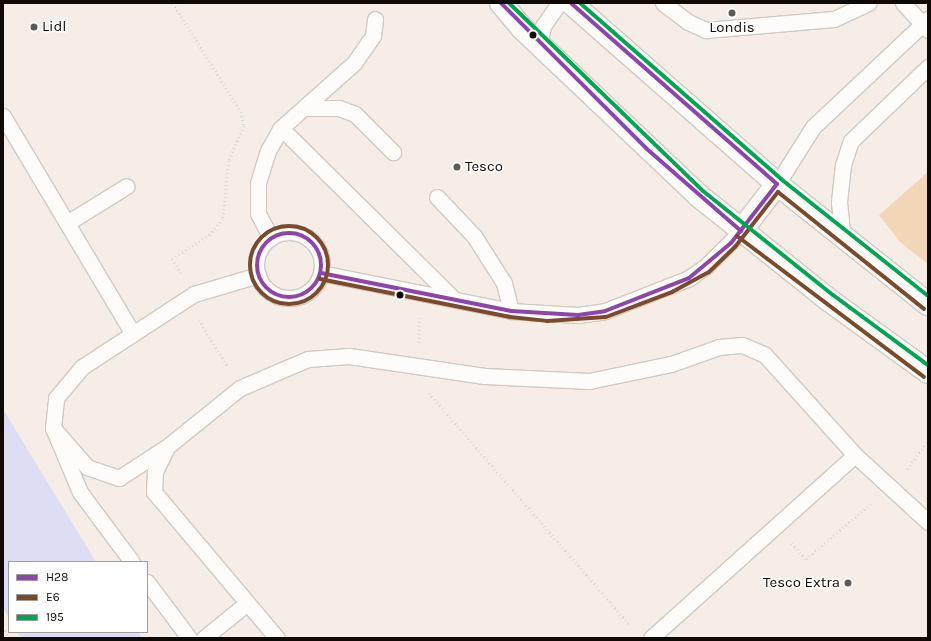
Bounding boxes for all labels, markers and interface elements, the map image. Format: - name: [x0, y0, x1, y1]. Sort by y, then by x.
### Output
- marker: Londis: [727, 8, 737, 18]
- place label: Lidl: [42, 18, 67, 36]
- place label: Londis: [709, 19, 755, 37]
- marker: Lidl: [29, 22, 39, 32]
- unlabelled marker: [528, 30, 538, 40]
- place label: Tesco: [465, 158, 503, 176]
- marker: Tesco: [452, 162, 462, 172]
- unlabelled marker: [395, 290, 405, 300]
- legend: [8, 561, 148, 633]
- text: H28: [46, 570, 68, 584]
- place label: Tesco Extra: [763, 574, 840, 592]
- marker: Tesco Extra: [843, 578, 853, 588]
- text: E6: [46, 590, 60, 604]
- text: 195: [46, 610, 64, 624]

